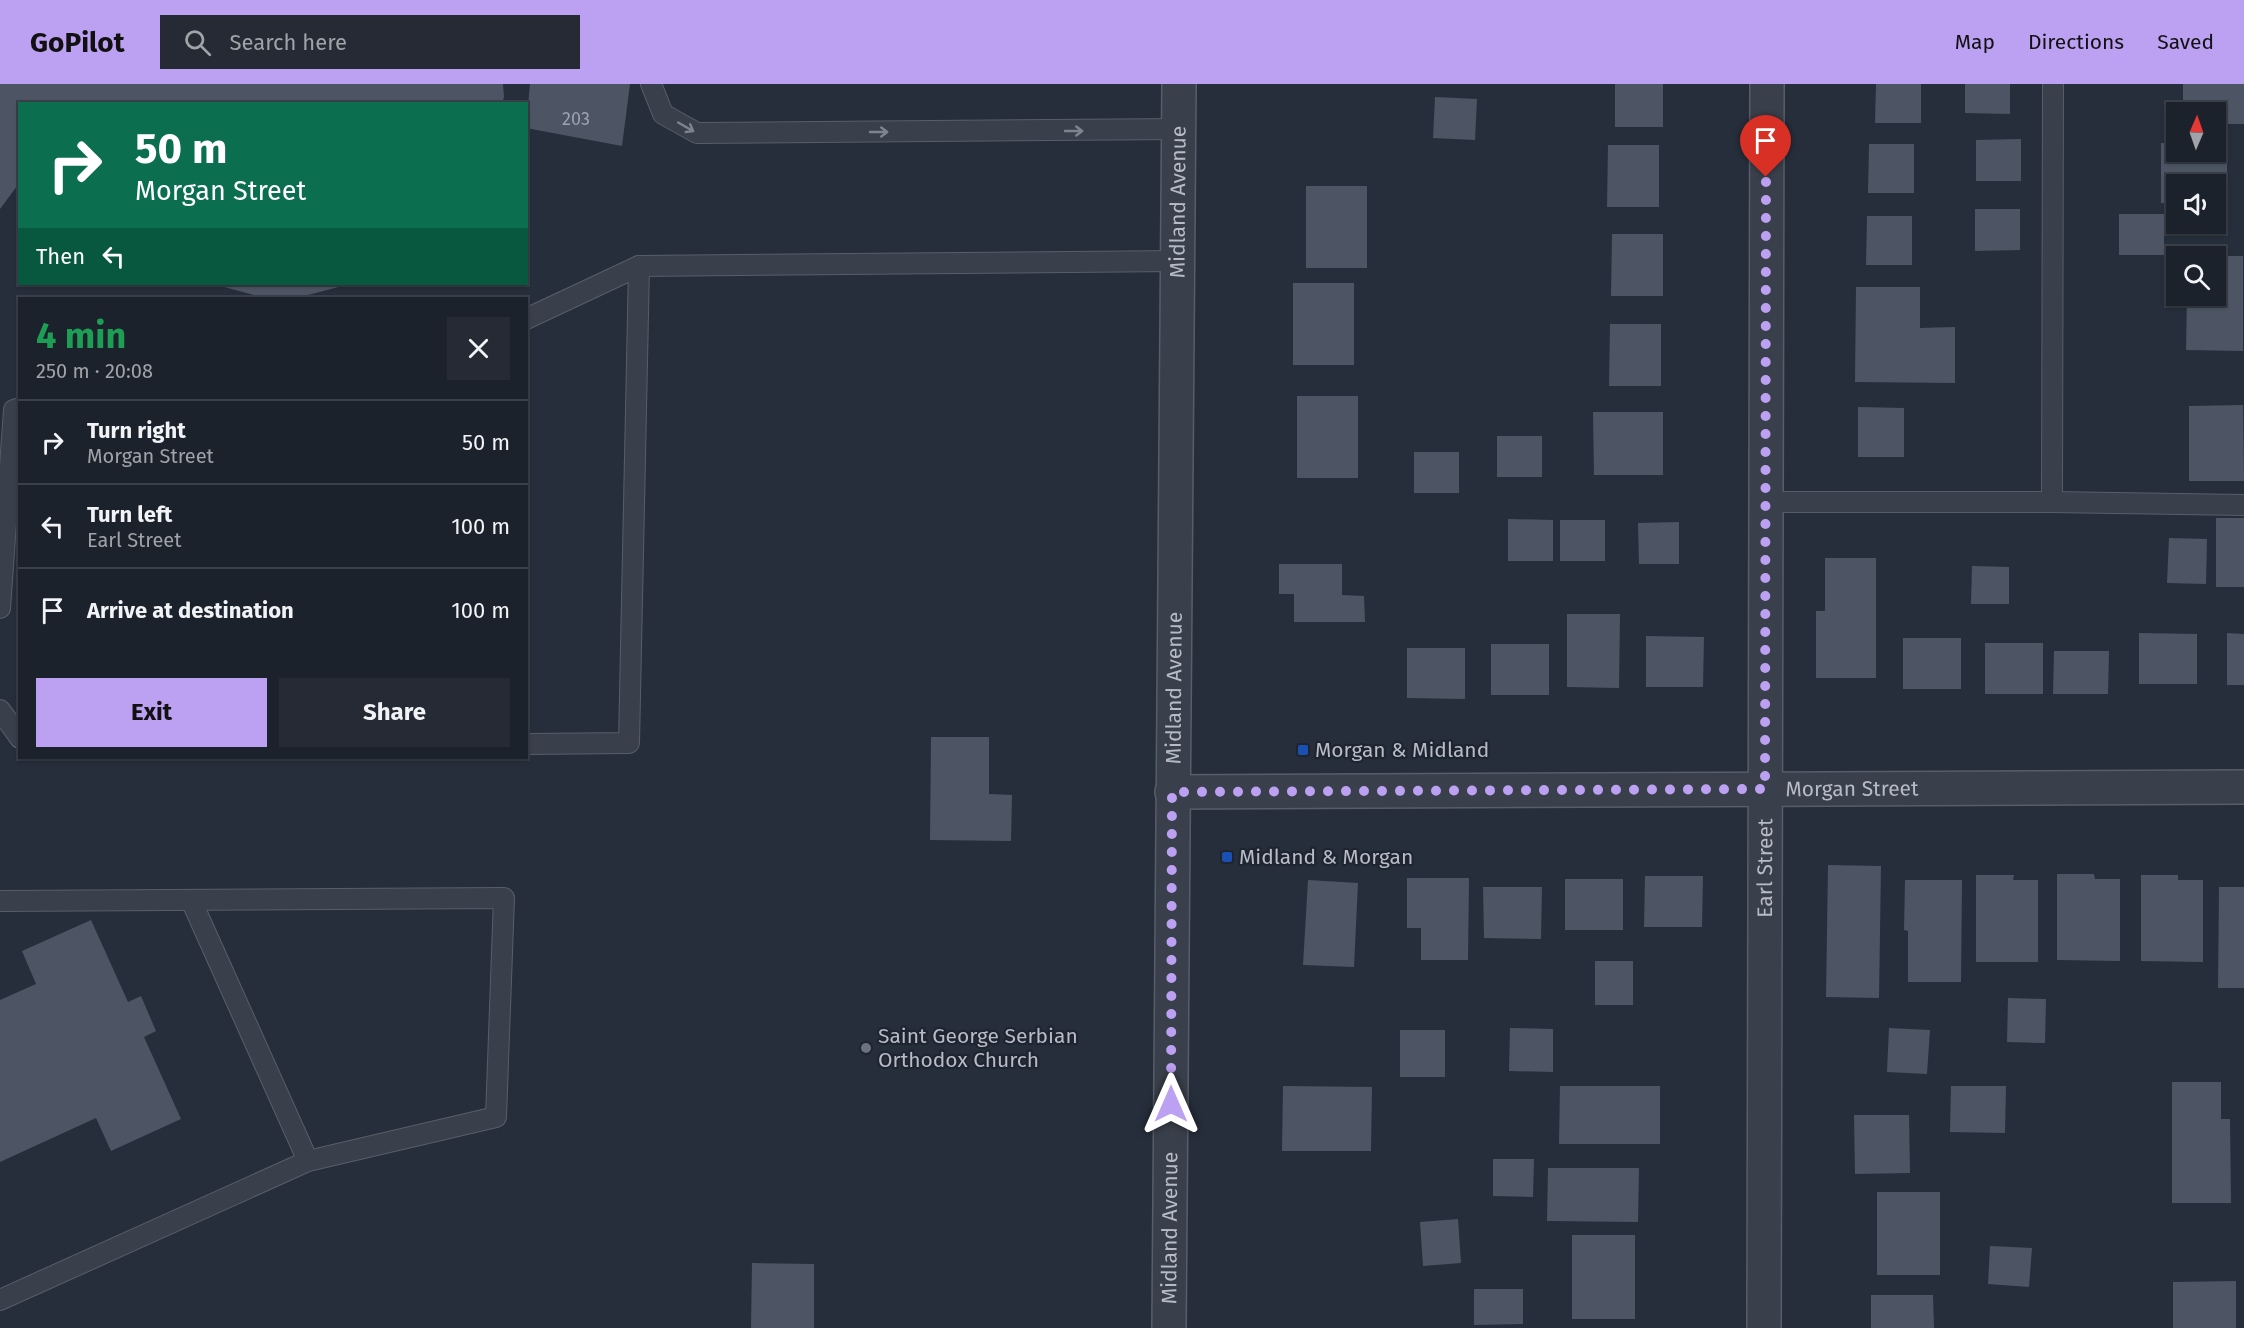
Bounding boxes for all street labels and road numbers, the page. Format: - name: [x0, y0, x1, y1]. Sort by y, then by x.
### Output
- street label: Midland Avenue: [1164, 126, 1192, 278]
- street label: Midland Avenue: [1161, 612, 1188, 764]
- street label: Morgan Street: [1785, 776, 1919, 802]
- street label: Earl Street: [1752, 818, 1778, 918]
- street label: Midland Avenue: [1156, 1152, 1183, 1304]

